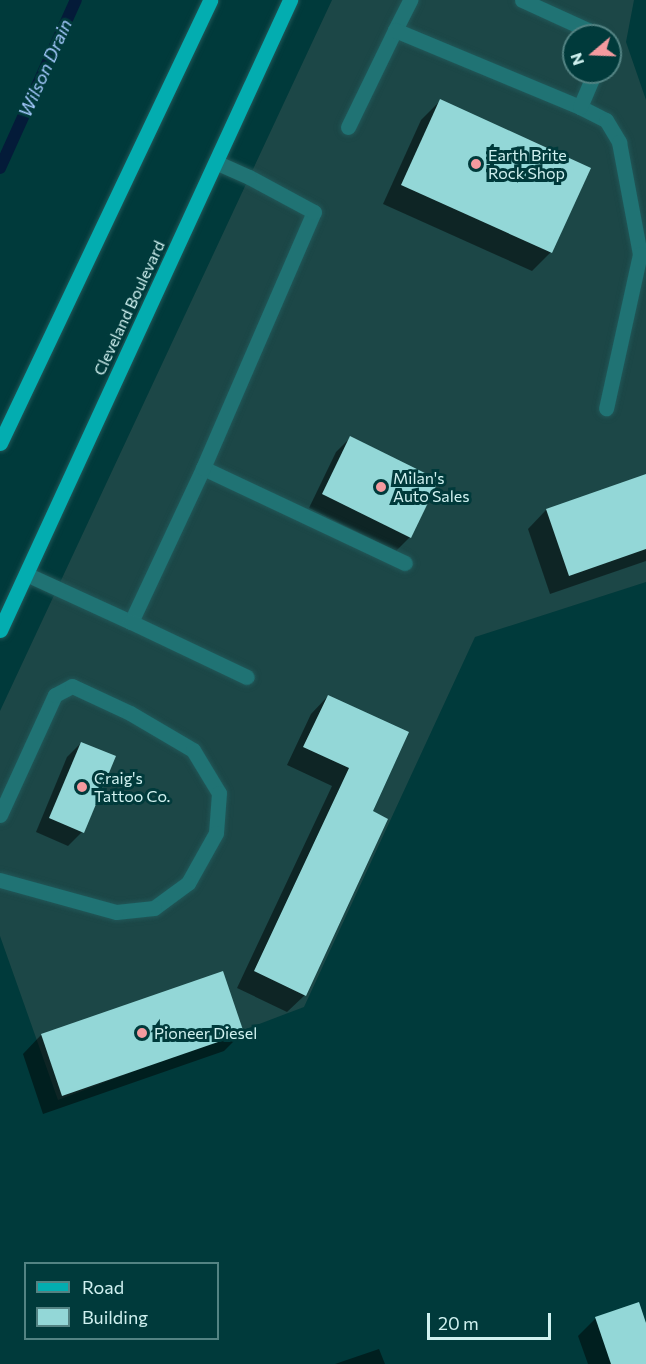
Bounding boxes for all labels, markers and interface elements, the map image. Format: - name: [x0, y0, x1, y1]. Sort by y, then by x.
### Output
- water label: Wilson Drain: [14, 16, 76, 120]
- north arrow: [562, 24, 622, 84]
- text: N: [565, 51, 587, 68]
- place label: Earth Brite Rock Shop: [488, 145, 567, 183]
- marker: Earth Brite Rock Shop: [469, 157, 483, 171]
- street label: Cleveland Boulevard: [89, 238, 169, 378]
- place label: Milan's Auto Sales: [393, 468, 469, 506]
- marker: Milan's Auto Sales: [374, 480, 388, 494]
- place label: Craig's Tattoo Co.: [94, 768, 170, 806]
- marker: Craig's Tattoo Co.: [75, 780, 89, 794]
- place label: Pioneer Diesel: [154, 1023, 257, 1043]
- marker: Pioneer Diesel: [135, 1026, 149, 1040]
- legend: [24, 1262, 219, 1340]
- text: Road: [82, 1276, 124, 1298]
- scale bar: [430, 1301, 554, 1339]
- text: Building: [82, 1306, 148, 1328]
- text: 20 m: [438, 1312, 479, 1334]

